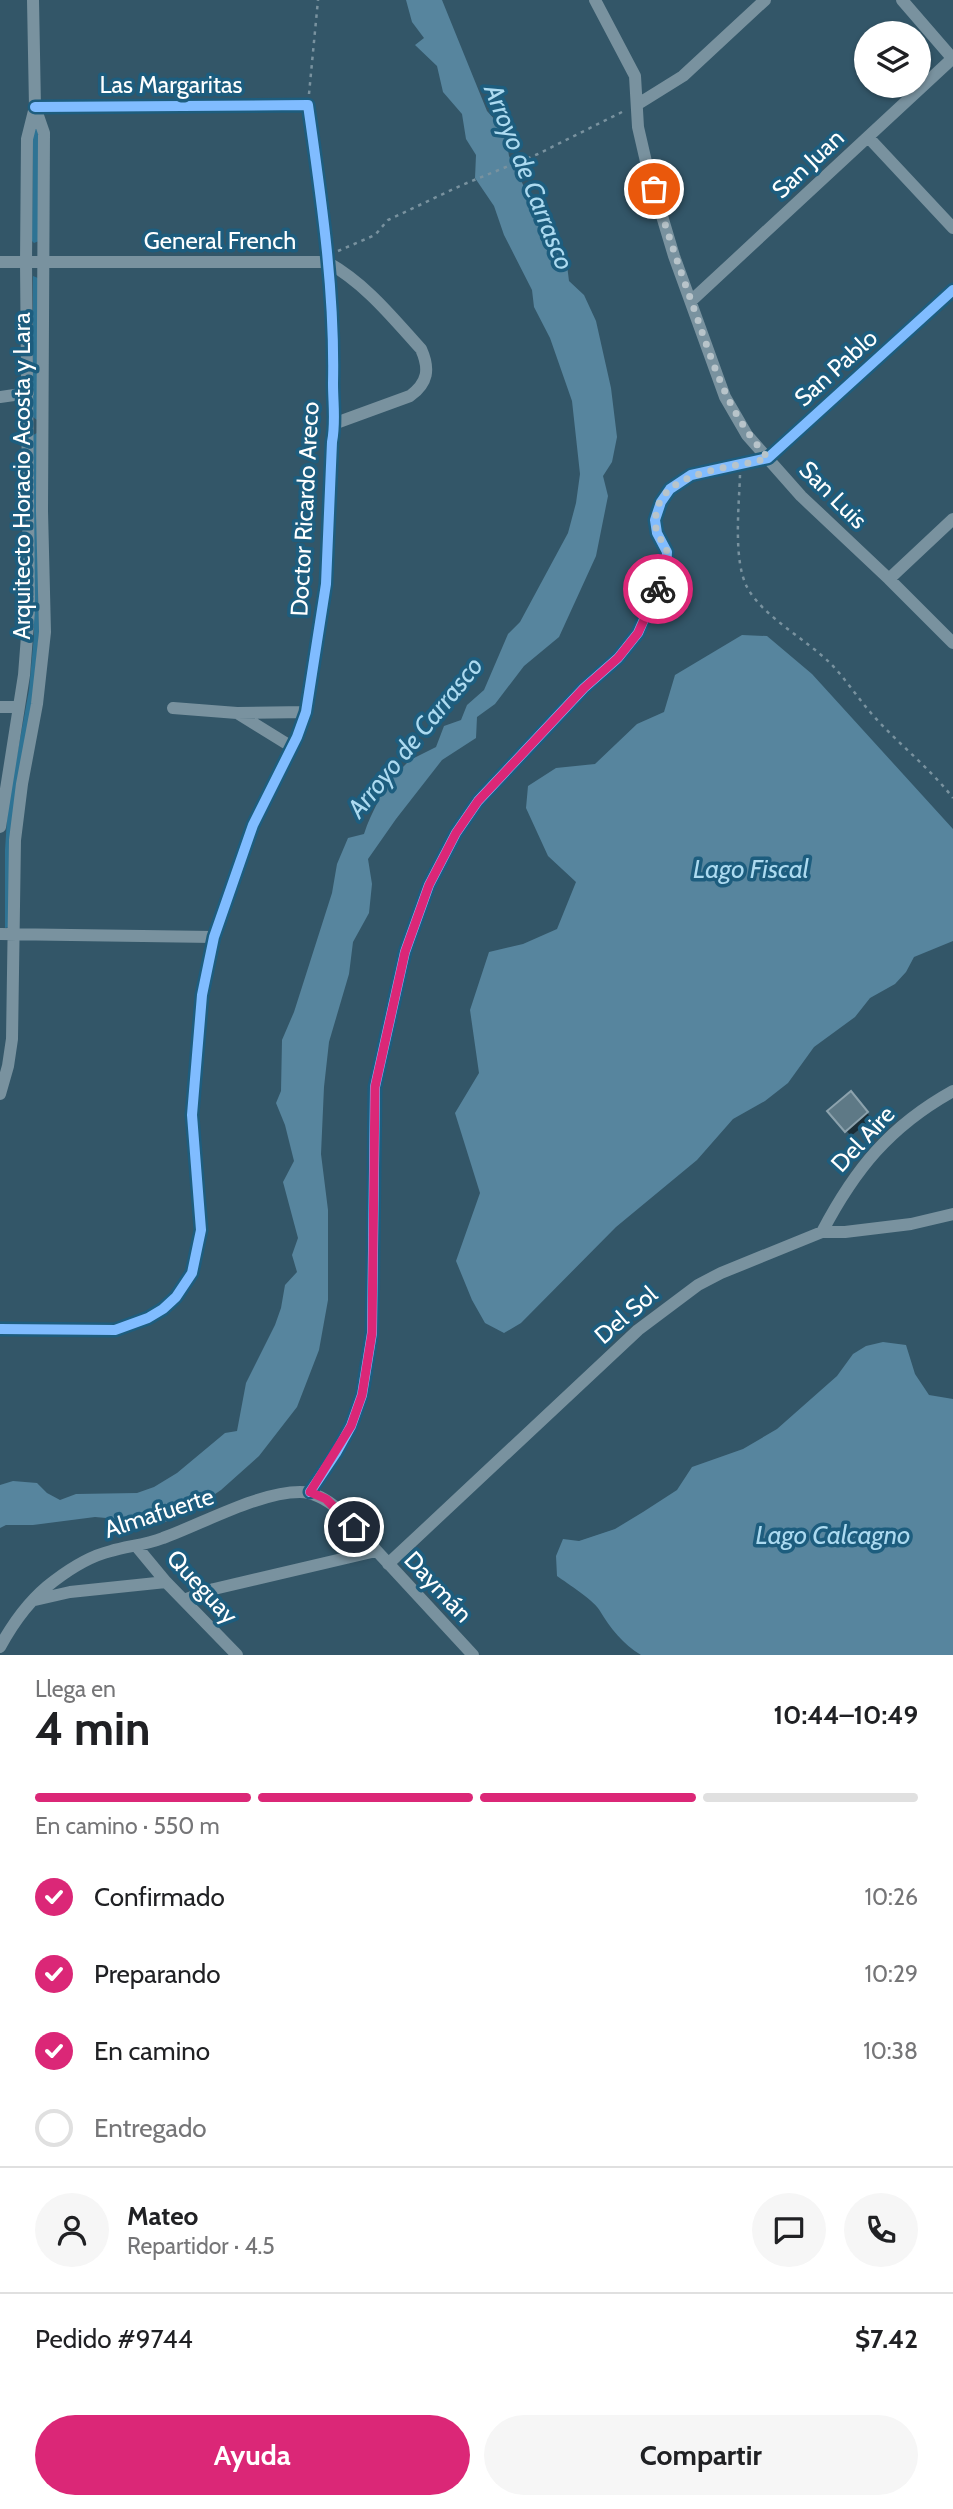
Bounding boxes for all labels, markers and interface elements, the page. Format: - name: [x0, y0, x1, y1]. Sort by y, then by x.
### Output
- map controls: [854, 21, 931, 98]
- button: layers: [854, 21, 931, 98]
- street label: Las Margaritas: [100, 70, 242, 99]
- water label: Arroyo de Carrasco: [477, 78, 581, 275]
- street label: San Juan: [766, 123, 850, 204]
- pin: [624, 159, 684, 219]
- icon: bag: [635, 170, 673, 208]
- street label: General French: [144, 226, 296, 255]
- street label: Arquitecto Horacio Acosta y Lara: [7, 312, 36, 640]
- street label: San Pablo: [788, 323, 883, 412]
- street label: Doctor Ricardo Areco: [284, 401, 325, 617]
- street label: San Luis: [793, 455, 873, 535]
- courier: [623, 554, 693, 624]
- icon: bike: [639, 570, 677, 608]
- water label: Arroyo de Carrasco: [340, 650, 490, 825]
- water label: Lago Fiscal: [693, 853, 809, 885]
- street label: Del Aire: [825, 1099, 901, 1178]
- street label: Del Sol: [588, 1279, 663, 1350]
- street label: Almafuerte: [100, 1481, 217, 1544]
- pin: [324, 1497, 384, 1557]
- icon: home: [335, 1508, 373, 1546]
- water label: Lago Calcagno: [756, 1519, 910, 1551]
- street label: Queguay: [161, 1544, 244, 1630]
- street label: Daymán: [398, 1545, 478, 1628]
- text: Llega en: [35, 1675, 116, 1703]
- text: 10:44–10:49: [773, 1699, 918, 1731]
- text: 4 min: [35, 1701, 150, 1757]
- text: En camino · 550 m: [35, 1812, 220, 1840]
- icon: check: [35, 1878, 73, 1916]
- text: Confirmado: [94, 1881, 225, 1913]
- text: 10:26: [865, 1883, 918, 1911]
- icon: check: [35, 1955, 73, 1993]
- text: Preparando: [94, 1958, 221, 1990]
- text: 10:29: [865, 1960, 918, 1988]
- icon: check: [35, 2032, 73, 2070]
- text: En camino: [94, 2035, 210, 2067]
- text: 10:38: [863, 2037, 918, 2065]
- text: Entregado: [94, 2112, 207, 2144]
- button: person: [35, 2193, 109, 2267]
- button: chat: [752, 2193, 826, 2267]
- button: phone: [844, 2193, 918, 2267]
- text: Mateo: [127, 2200, 198, 2232]
- text: Repartidor · 4.5: [127, 2232, 275, 2260]
- text: Pedido #9744: [35, 2323, 193, 2355]
- text: $7.42: [855, 2323, 918, 2355]
- button: Ayuda: [35, 2415, 470, 2495]
- button: Compartir: [484, 2415, 918, 2495]

